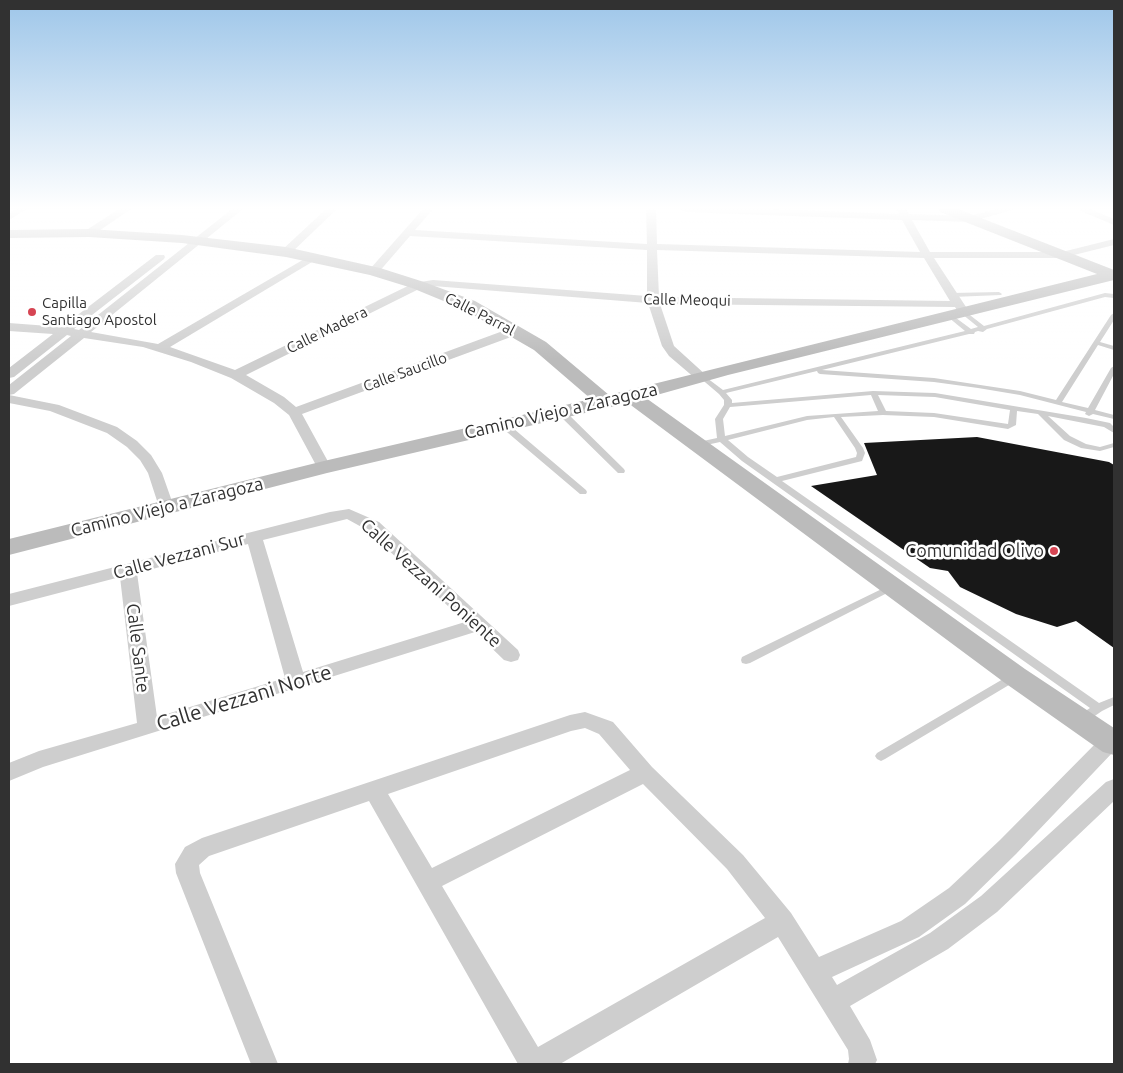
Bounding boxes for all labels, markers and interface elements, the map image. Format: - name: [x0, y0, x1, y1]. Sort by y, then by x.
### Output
- street label: Calle Parral: [442, 289, 518, 339]
- street label: Calle Meoqui: [643, 290, 731, 310]
- place label: Capilla Santiago Apostol: [42, 294, 157, 329]
- street label: Calle Madera: [284, 303, 370, 357]
- marker: Capilla Santiago Apostol: [26, 306, 38, 318]
- street label: Calle Saucillo: [361, 349, 449, 395]
- street label: Camino Viejo a Zaragoza: [462, 378, 660, 444]
- street label: Camino Viejo a Zaragoza: [69, 473, 265, 541]
- street label: Calle Vezzani Poniente: [356, 514, 506, 652]
- street label: Calle Vezzani Sur: [111, 528, 247, 584]
- place label: Comunidad Olivo: [905, 540, 1044, 562]
- marker: Comunidad Olivo: [1048, 545, 1060, 557]
- street label: Calle Sante: [122, 602, 154, 694]
- street label: Calle Vezzani Norte: [153, 659, 335, 737]

